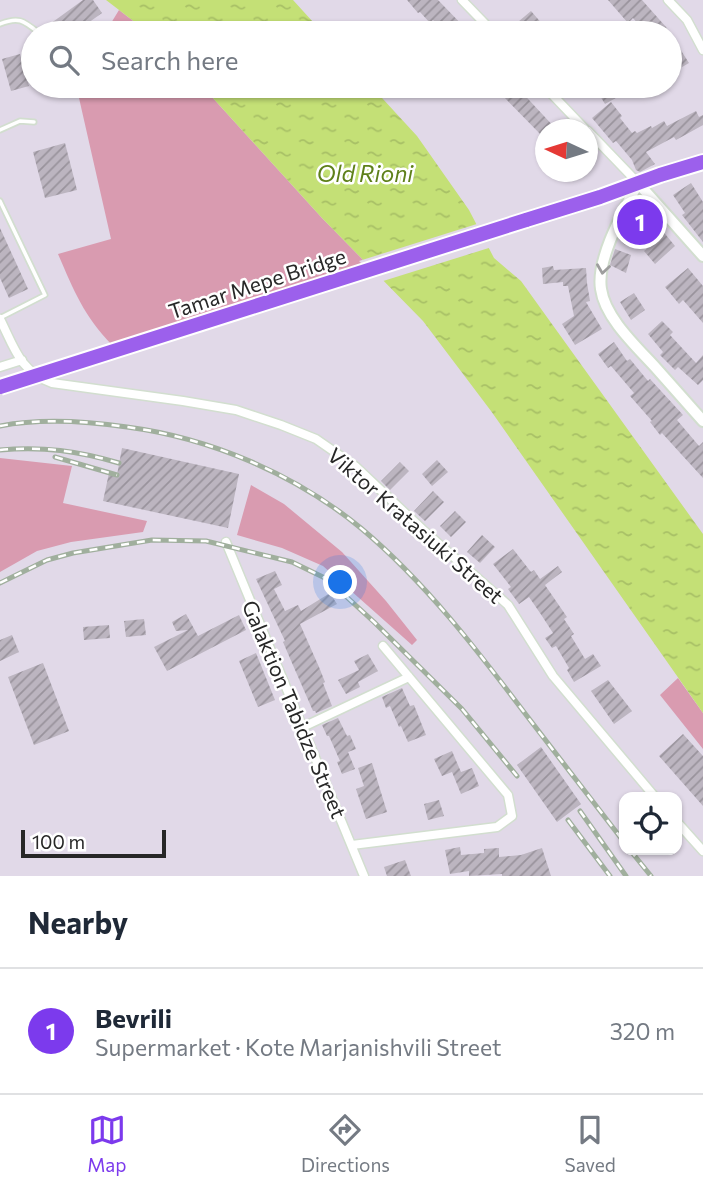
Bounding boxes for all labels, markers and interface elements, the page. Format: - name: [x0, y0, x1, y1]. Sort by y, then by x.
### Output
- search box: [21, 21, 682, 98]
- icon: search: [45, 41, 83, 79]
- text: Search here: [101, 44, 239, 75]
- north arrow: [535, 119, 598, 182]
- water label: Old Rioni: [317, 159, 414, 187]
- pin: 1: [617, 196, 663, 248]
- street label: Tamar Mepe Bridge: [165, 243, 349, 323]
- one-way arrow: [596, 263, 611, 275]
- street label: Viktor Kratasiuki Street: [323, 442, 509, 608]
- your location: [323, 565, 357, 599]
- street label: Galaktion Tabidze Street: [238, 596, 352, 822]
- map controls: [619, 792, 682, 855]
- button: locate: [619, 792, 682, 855]
- scale bar: [21, 827, 166, 859]
- text: 100 m: [32, 830, 85, 853]
- text: Nearby: [28, 903, 128, 940]
- text: Bevrili: [95, 1002, 172, 1033]
- text: 1: [46, 1017, 56, 1045]
- text: 320 m: [610, 1017, 675, 1045]
- text: Supermarket · Kote Marjanishvili Street: [95, 1033, 501, 1061]
- tab: Map: [87, 1111, 126, 1176]
- tab: Directions: [301, 1111, 390, 1176]
- tab: Saved: [564, 1111, 616, 1176]

